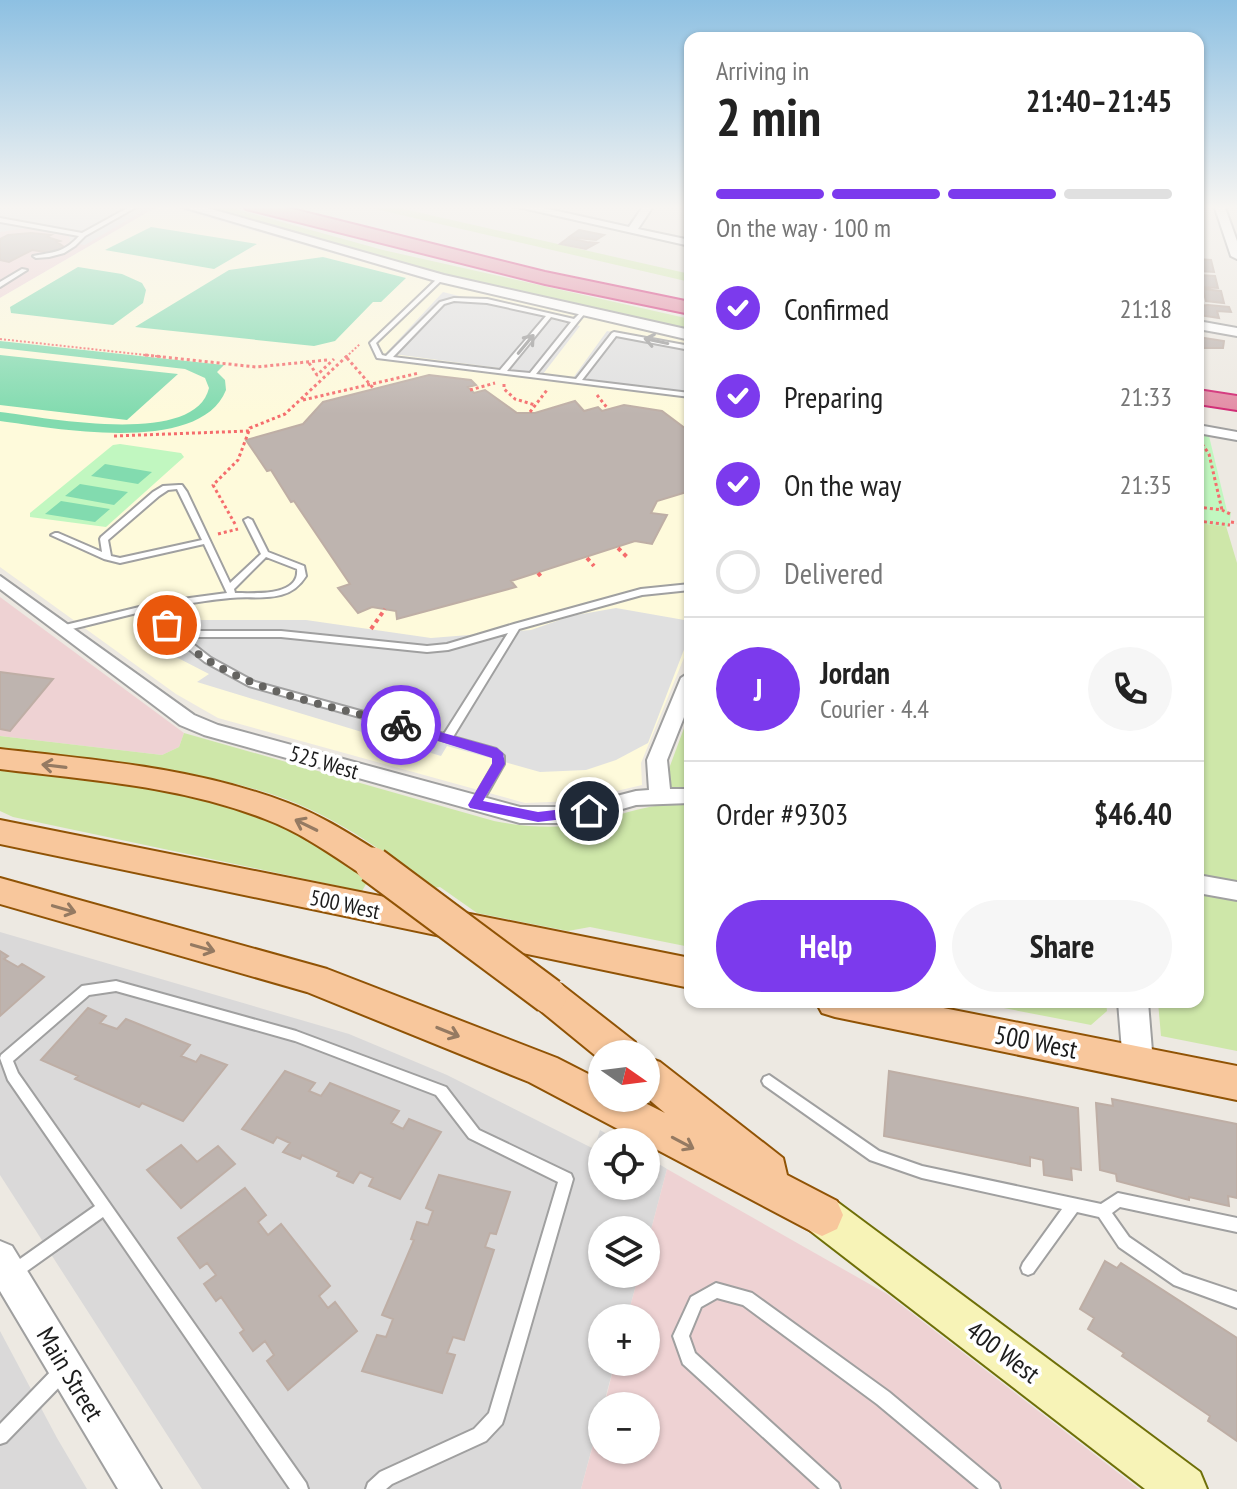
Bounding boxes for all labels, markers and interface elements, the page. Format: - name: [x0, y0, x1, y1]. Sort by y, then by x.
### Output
- text: Arriving in: [716, 54, 809, 87]
- text: 21:40–21:45: [1026, 81, 1172, 120]
- text: 2 min: [716, 83, 821, 150]
- text: On the way · 100 m: [716, 211, 891, 244]
- icon: check: [716, 286, 760, 330]
- text: Confirmed: [784, 289, 889, 328]
- text: 21:18: [1120, 292, 1172, 325]
- one-way arrow: [644, 333, 669, 348]
- one-way arrow: [517, 334, 535, 355]
- icon: check: [716, 374, 760, 418]
- text: Preparing: [784, 377, 883, 416]
- text: 21:33: [1120, 380, 1172, 413]
- icon: check: [716, 462, 760, 506]
- text: On the way: [784, 465, 901, 504]
- text: 21:35: [1120, 468, 1172, 501]
- text: Delivered: [784, 553, 883, 592]
- pin: [133, 591, 201, 659]
- icon: bag: [145, 603, 189, 647]
- button: phone: [1088, 647, 1172, 731]
- text: Jordan: [820, 653, 890, 692]
- text: J: [754, 670, 762, 709]
- courier: [361, 685, 441, 765]
- text: Courier · 4.4: [820, 692, 929, 725]
- icon: bike: [379, 703, 423, 747]
- street label: 525 West: [286, 739, 362, 785]
- one-way arrow: [42, 758, 67, 773]
- pin: [555, 777, 623, 845]
- icon: home: [567, 789, 611, 833]
- text: Order #9303: [716, 794, 848, 833]
- text: $46.40: [1094, 794, 1172, 833]
- one-way arrow: [294, 817, 318, 832]
- street label: 500 West: [308, 883, 382, 925]
- button: Help: [716, 900, 936, 992]
- button: Share: [952, 900, 1172, 992]
- one-way arrow: [50, 903, 76, 918]
- one-way arrow: [189, 941, 215, 956]
- street label: 500 West: [992, 1017, 1080, 1066]
- one-way arrow: [435, 1026, 460, 1041]
- north arrow: [588, 1040, 660, 1112]
- map controls: [588, 1040, 660, 1464]
- button: locate: [588, 1128, 660, 1200]
- one-way arrow: [671, 1135, 695, 1151]
- button: layers: [588, 1216, 660, 1288]
- button: +: [588, 1304, 660, 1376]
- street label: 400 West: [960, 1313, 1047, 1390]
- street label: Main Street: [30, 1321, 111, 1427]
- button: −: [588, 1392, 660, 1464]

